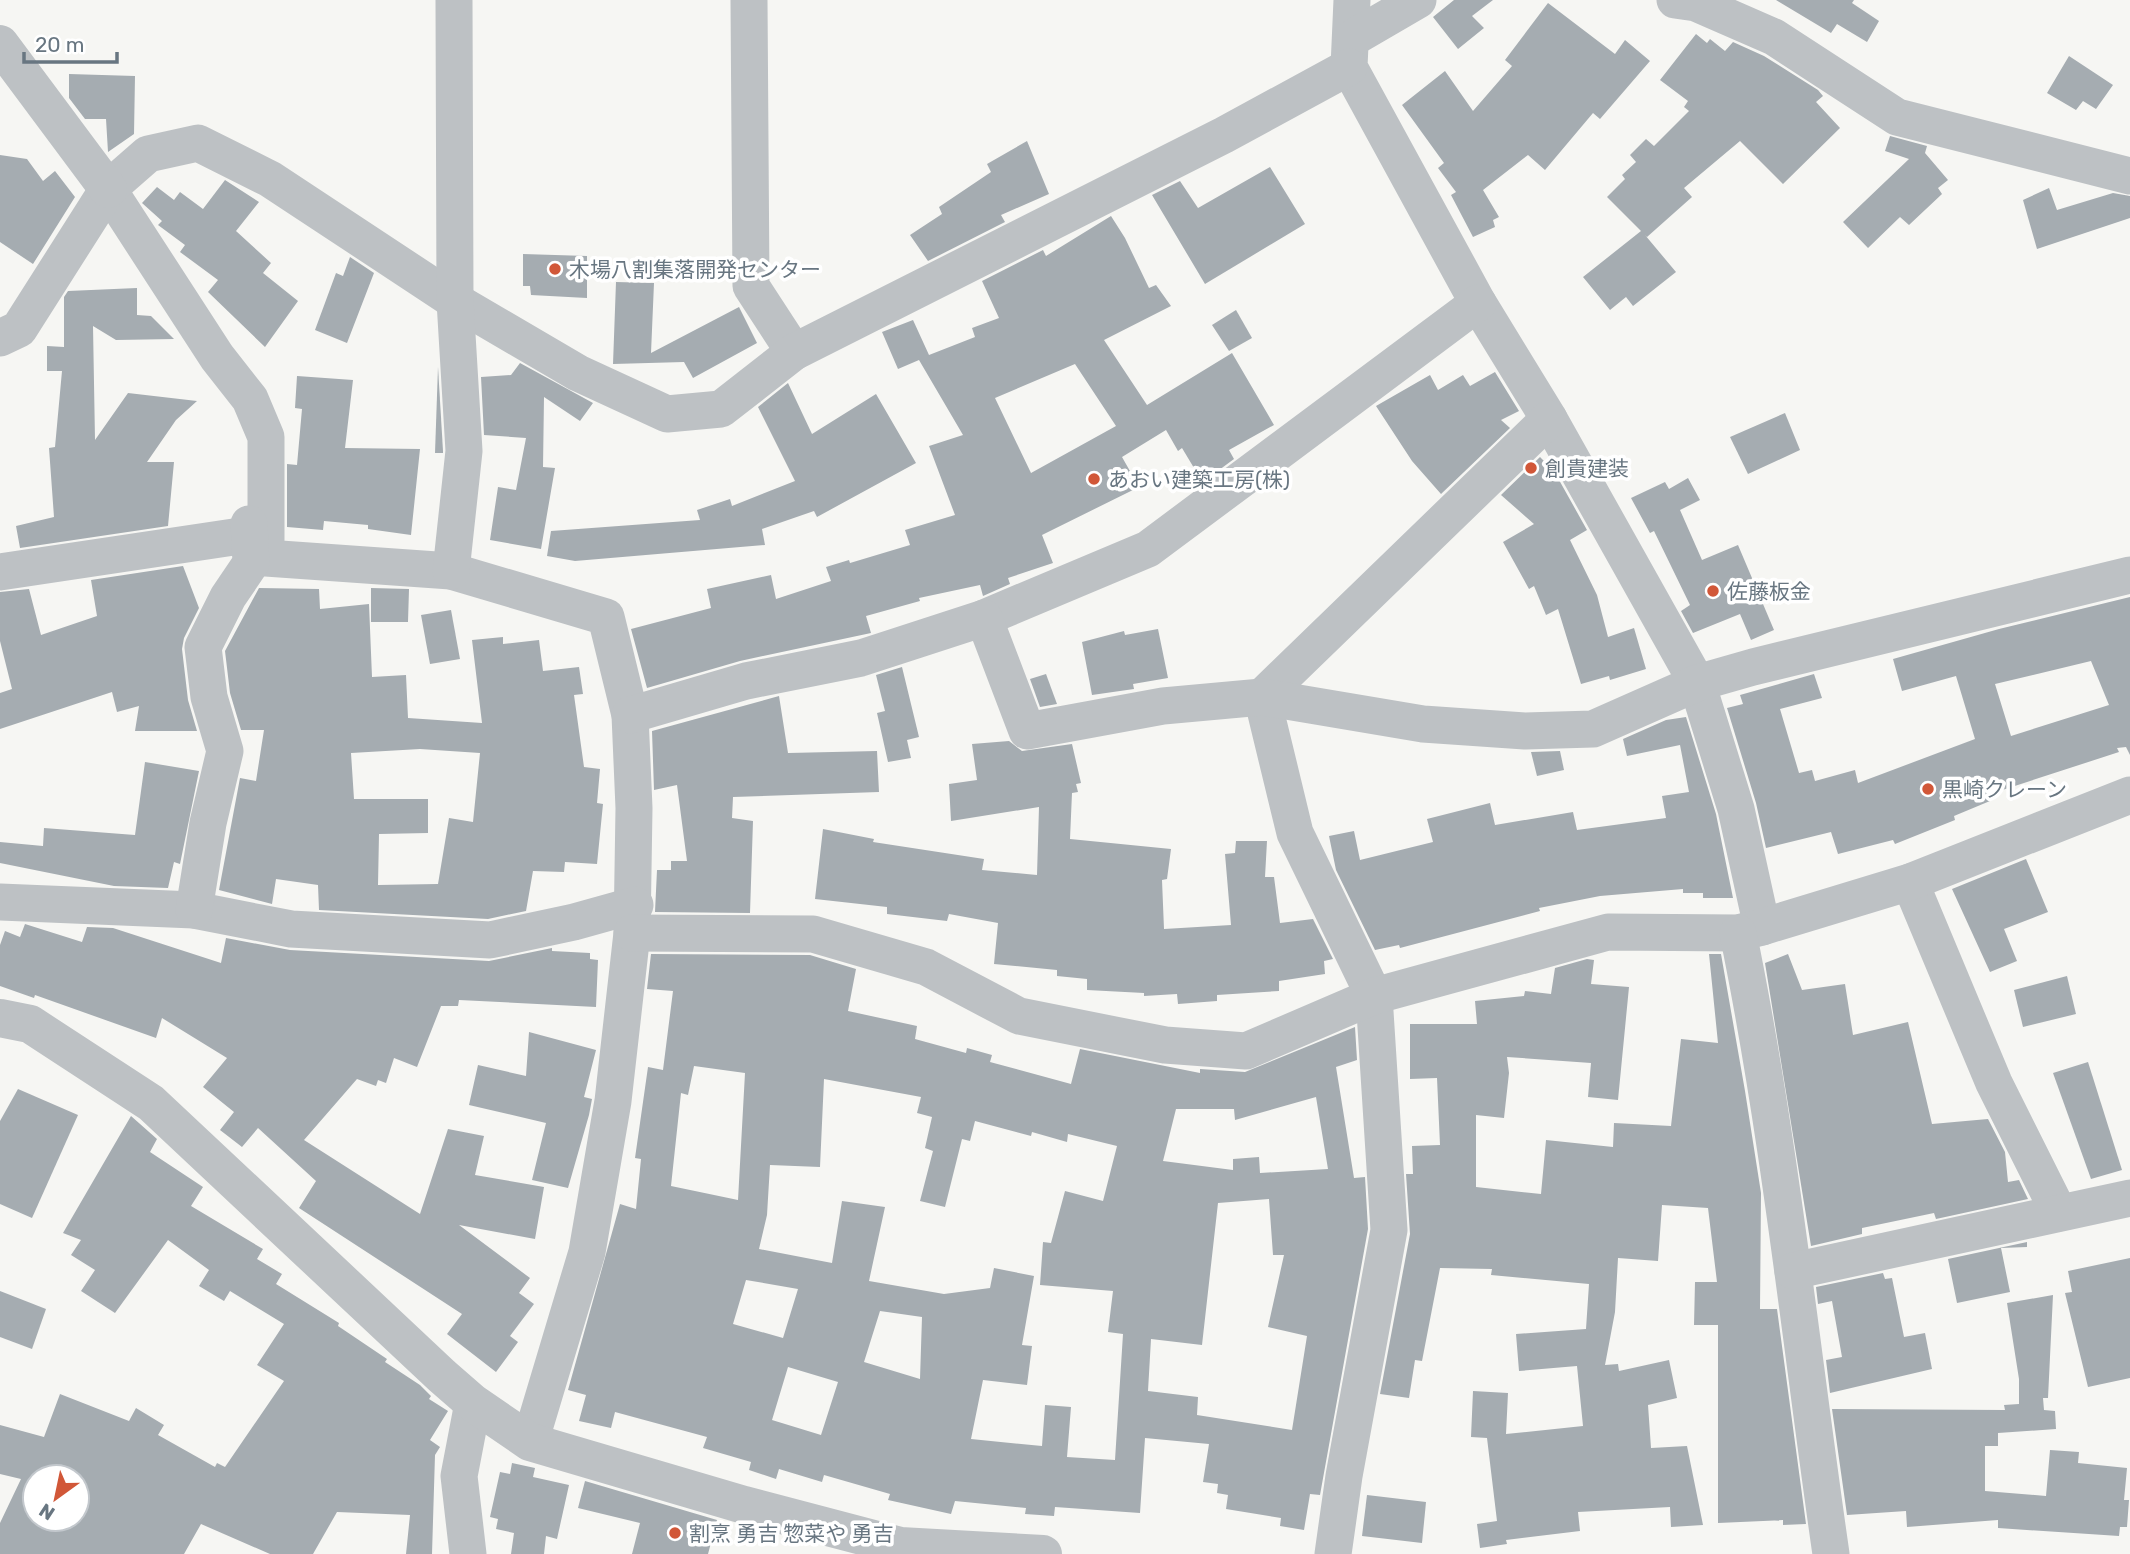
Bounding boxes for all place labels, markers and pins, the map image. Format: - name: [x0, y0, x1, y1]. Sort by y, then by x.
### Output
- place label: 木場八割集落開発センター: [569, 257, 821, 282]
- marker: 木場八割集落開発センター: [547, 261, 563, 277]
- place label: 創貴建装: [1545, 456, 1629, 481]
- marker: 創貴建装: [1523, 460, 1539, 476]
- place label: あおい建築工房(株): [1108, 467, 1290, 492]
- marker: あおい建築工房(株): [1086, 471, 1102, 487]
- place label: 佐藤板金: [1727, 579, 1811, 604]
- marker: 佐藤板金: [1705, 583, 1721, 599]
- place label: 黒崎クレーン: [1942, 777, 2067, 802]
- marker: 黒崎クレーン: [1920, 781, 1936, 797]
- place label: 割烹 勇吉 惣菜や 勇吉: [689, 1521, 893, 1546]
- marker: 割烹 勇吉 惣菜や 勇吉: [667, 1525, 683, 1541]

